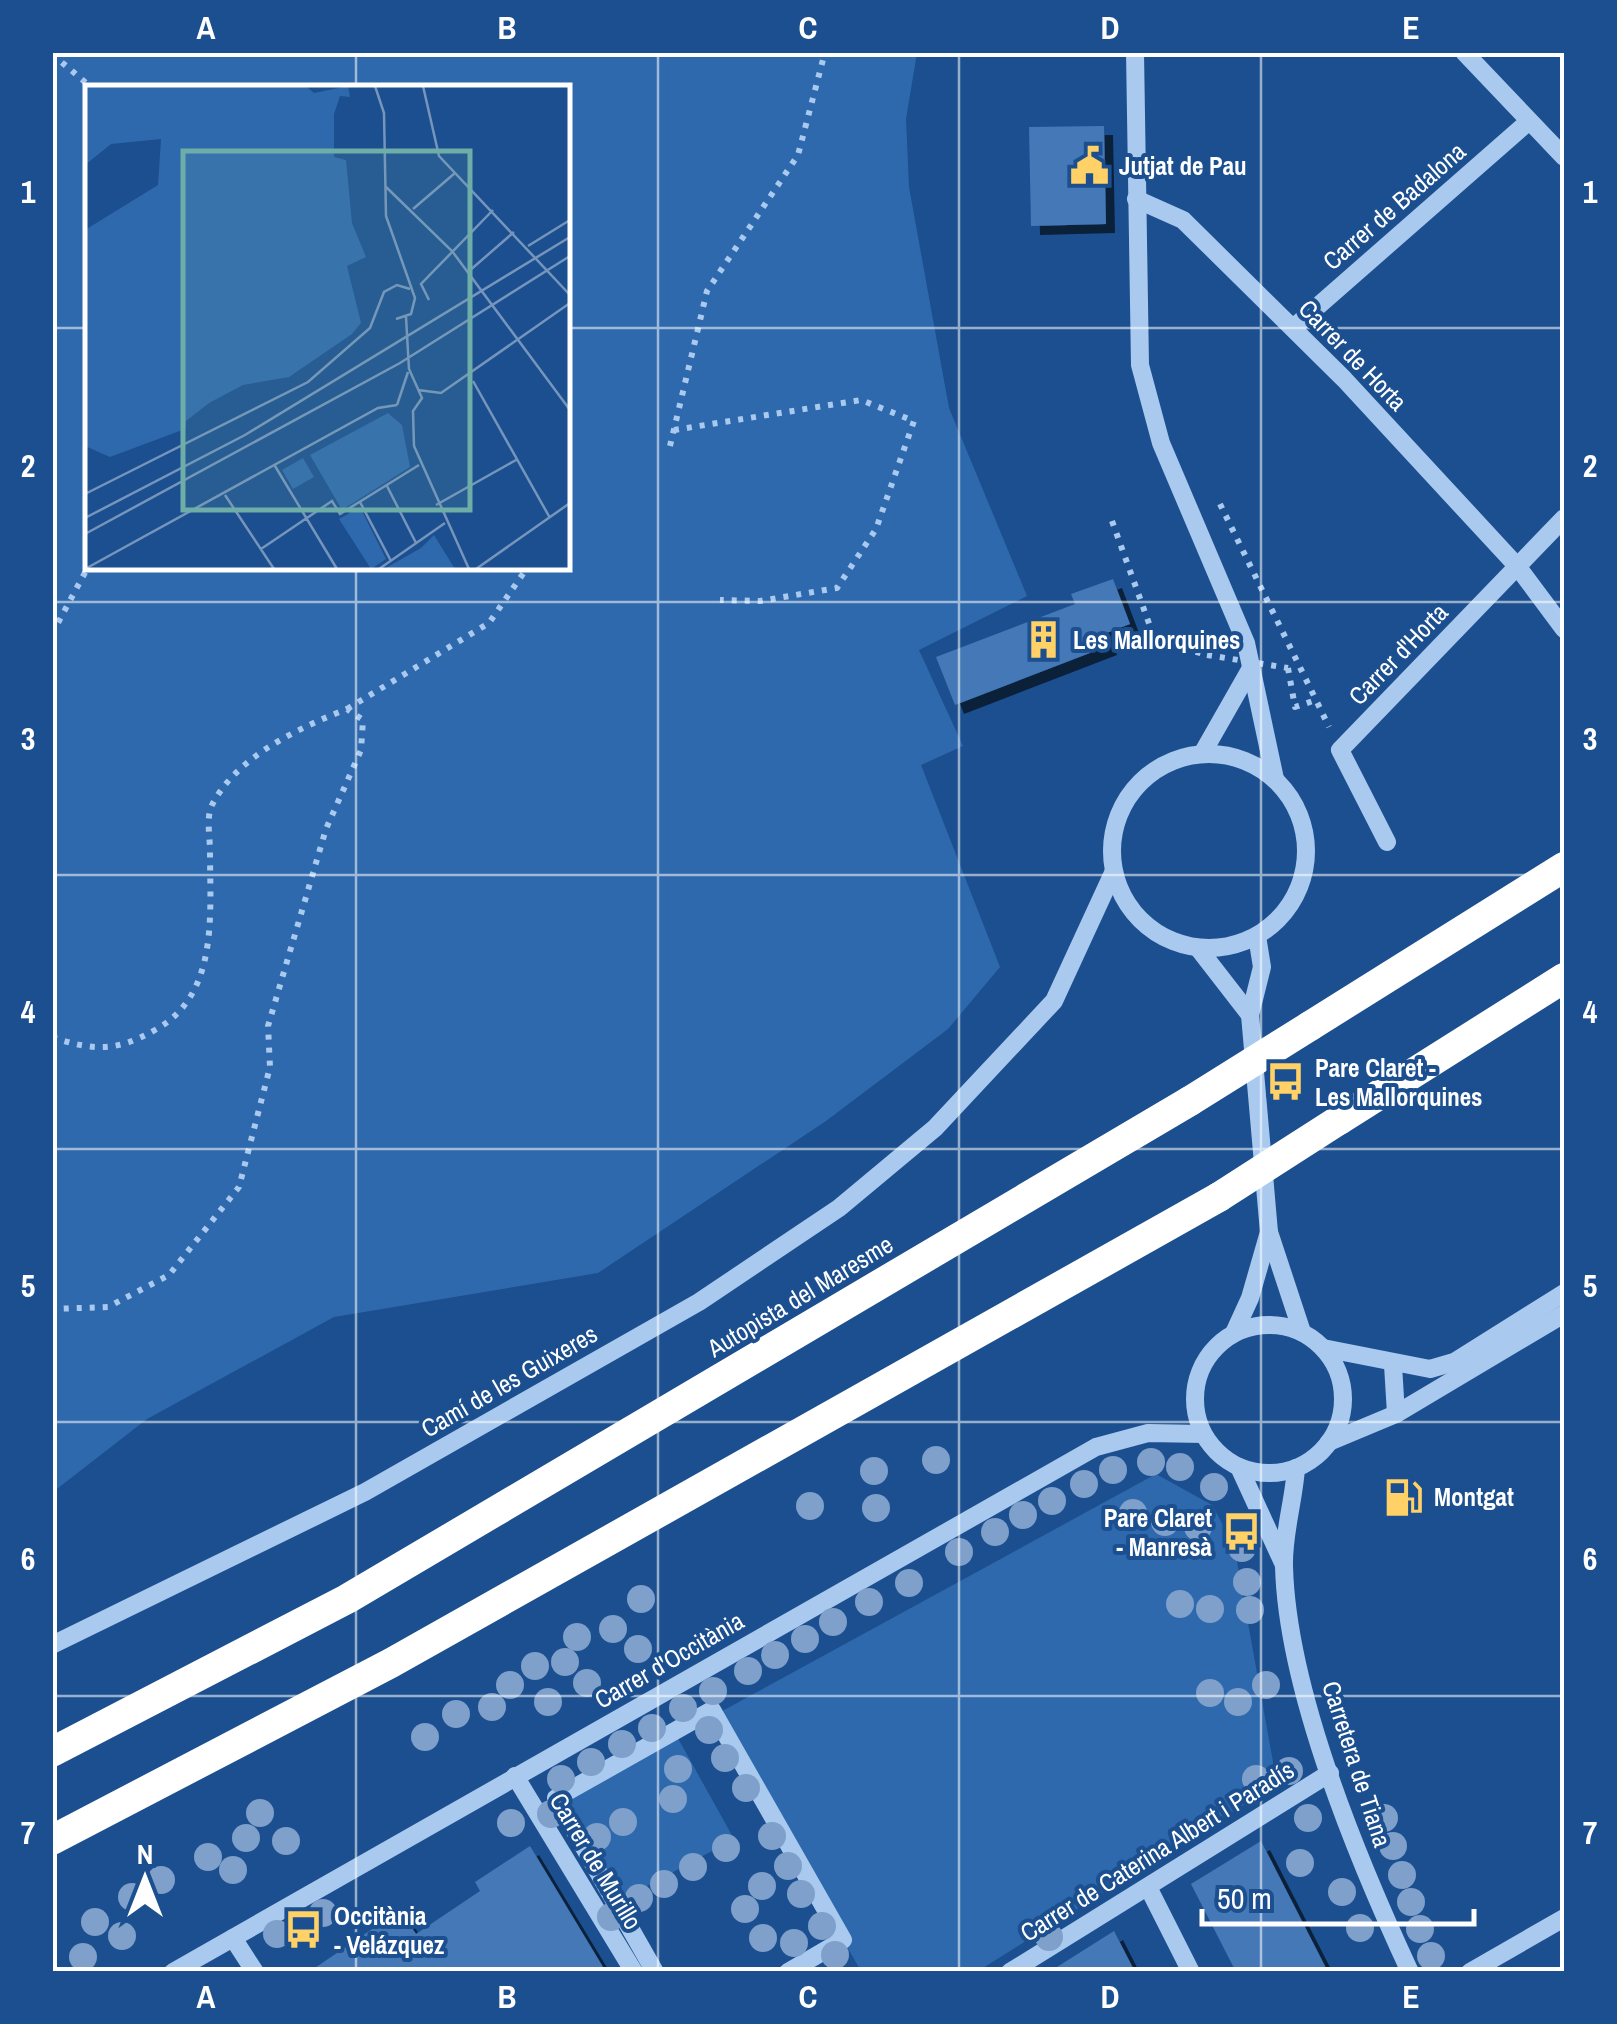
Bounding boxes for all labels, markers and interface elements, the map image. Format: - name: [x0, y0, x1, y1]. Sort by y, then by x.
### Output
- text: A: [197, 6, 216, 49]
- text: B: [498, 6, 516, 49]
- text: C: [799, 6, 817, 49]
- text: D: [1101, 6, 1119, 49]
- text: E: [1402, 6, 1420, 49]
- inset map: [85, 85, 570, 570]
- street label: Carrer de Badalona: [1315, 134, 1473, 278]
- public building icon: Jutjat de Pau: [1068, 145, 1110, 187]
- place label: Jutjat de Pau: [1119, 149, 1247, 183]
- text: 1: [21, 170, 36, 213]
- text: 1: [1583, 170, 1598, 213]
- street label: Carrer de Horta: [1291, 292, 1415, 418]
- text: 2: [21, 444, 35, 487]
- text: 2: [1583, 444, 1597, 487]
- street label: Carrer d'Horta: [1341, 595, 1456, 712]
- building icon: Les Mallorquines: [1022, 619, 1064, 661]
- place label: Les Mallorquines: [1073, 623, 1240, 657]
- text: 3: [21, 717, 35, 760]
- text: 3: [1583, 717, 1597, 760]
- text: 4: [21, 990, 36, 1033]
- text: 4: [1583, 990, 1598, 1033]
- place label: Pare Claret - Les Mallorquines: [1315, 1051, 1482, 1114]
- bus stop icon: Pare Claret - Les Mallorquines: [1264, 1061, 1306, 1103]
- street label: Autopista del Maresme: [700, 1227, 899, 1365]
- text: 5: [21, 1264, 35, 1307]
- text: 5: [1583, 1264, 1597, 1307]
- street label: Camí de les Guixeres: [415, 1317, 603, 1445]
- fuel station icon: Montgat: [1383, 1476, 1425, 1518]
- place label: Montgat: [1434, 1480, 1514, 1514]
- place label: Pare Claret - Manresà: [1104, 1501, 1213, 1564]
- bus stop icon: Pare Claret - Manresà: [1221, 1511, 1263, 1553]
- text: 6: [21, 1537, 35, 1580]
- text: 6: [1583, 1537, 1597, 1580]
- street label: Carrer d'Occitània: [588, 1603, 750, 1716]
- street label: Carretera de Tiana: [1314, 1677, 1400, 1852]
- street label: Carrer de Caterina Albert i Paradís: [1014, 1753, 1300, 1949]
- street label: Carrer de Murillo: [542, 1786, 650, 1936]
- text: 7: [21, 1811, 35, 1854]
- text: 7: [1583, 1811, 1597, 1854]
- north arrow: [95, 1829, 195, 1929]
- text: N: [137, 1835, 153, 1873]
- scale bar: [1202, 1864, 1474, 1926]
- text: 50 m: [1217, 1878, 1272, 1918]
- place label: Occitània - Velázquez: [334, 1899, 444, 1962]
- bus stop icon: Occitània - Velázquez: [283, 1909, 325, 1951]
- text: A: [197, 1975, 216, 2018]
- text: B: [498, 1975, 516, 2018]
- text: C: [799, 1975, 817, 2018]
- text: D: [1101, 1975, 1119, 2018]
- text: E: [1402, 1975, 1420, 2018]

